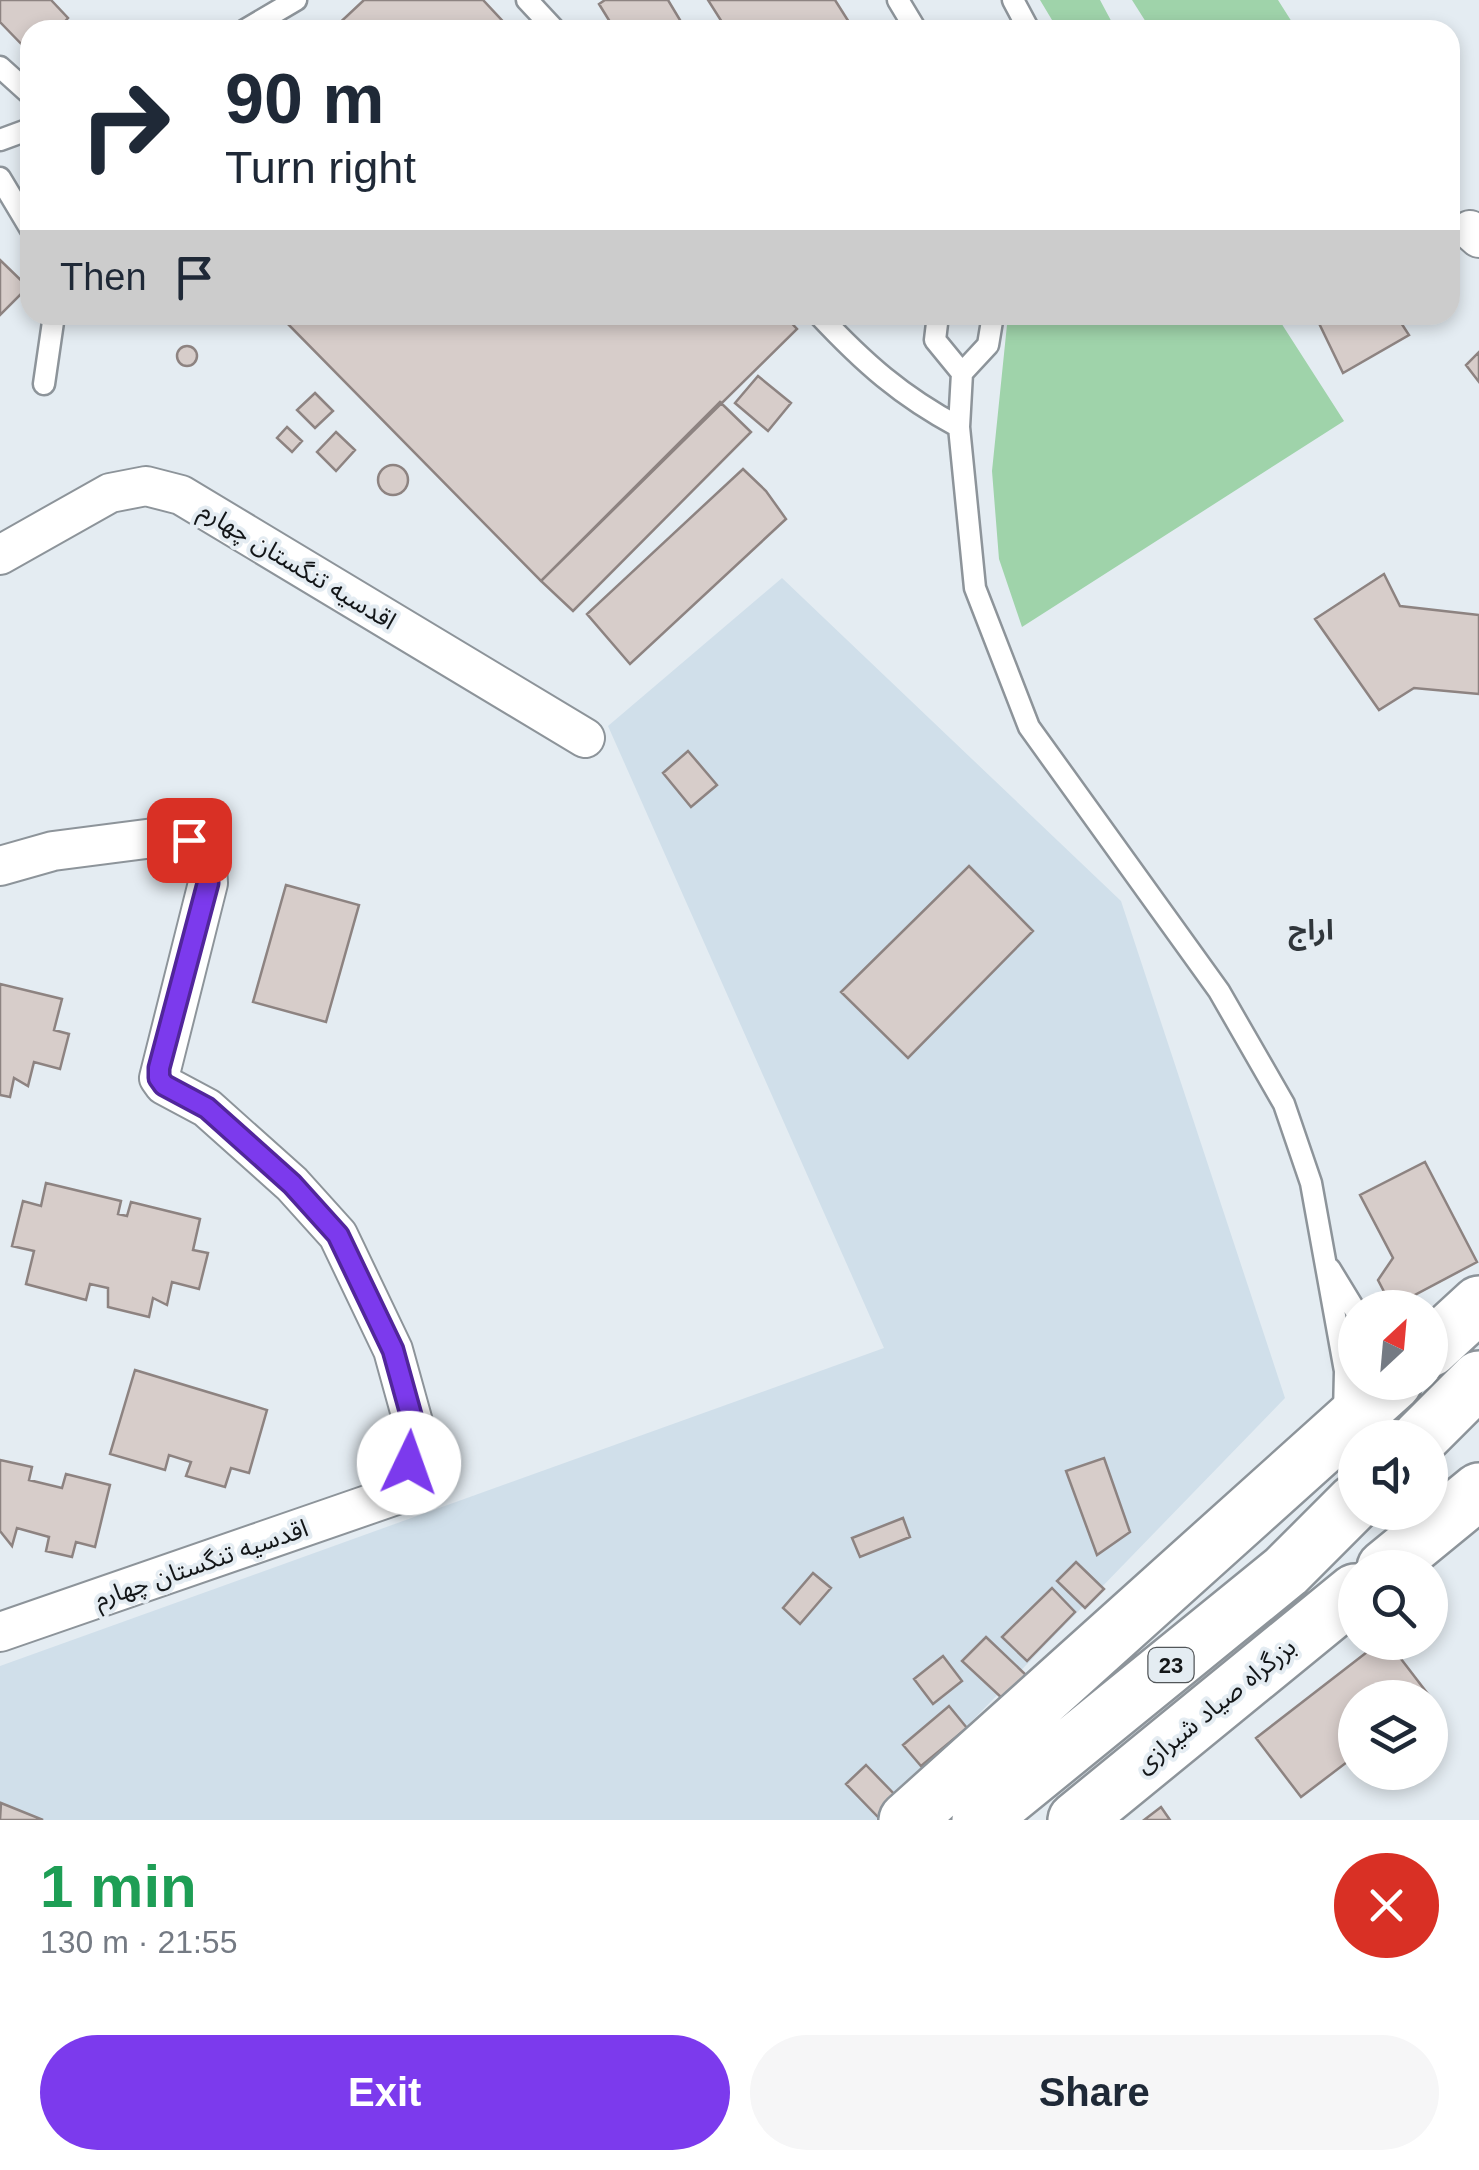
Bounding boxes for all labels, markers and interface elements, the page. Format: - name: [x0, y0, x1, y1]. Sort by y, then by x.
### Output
- icon: right: [60, 60, 190, 190]
- text: 90 m: [225, 60, 385, 138]
- text: Turn right: [225, 142, 416, 193]
- icon: arrive: [167, 250, 222, 305]
- text: Then: [60, 256, 147, 298]
- street label: اقدسیه تنگستان چهارم: [192, 495, 401, 640]
- pin: [147, 798, 232, 883]
- icon: arrive: [162, 813, 217, 868]
- district label: اراج: [1288, 915, 1334, 951]
- north arrow: [1338, 1290, 1448, 1400]
- map controls: [1338, 1290, 1448, 1790]
- position arrow: [357, 1411, 461, 1515]
- button: sound: [1338, 1420, 1448, 1530]
- street label: اقدسیه تنگستان چهارم: [91, 1513, 313, 1618]
- button: search: [1338, 1550, 1448, 1660]
- street label: بزرگراه صیاد شیرازی: [1129, 1632, 1301, 1779]
- road number: 23: [1148, 1648, 1194, 1682]
- button: layers: [1338, 1680, 1448, 1790]
- text: 1 min: [40, 1853, 197, 1920]
- button: close: [1334, 1853, 1439, 1958]
- text: 130 m · 21:55: [40, 1924, 237, 1960]
- button: Exit: [40, 2035, 730, 2150]
- button: Share: [750, 2035, 1439, 2150]

